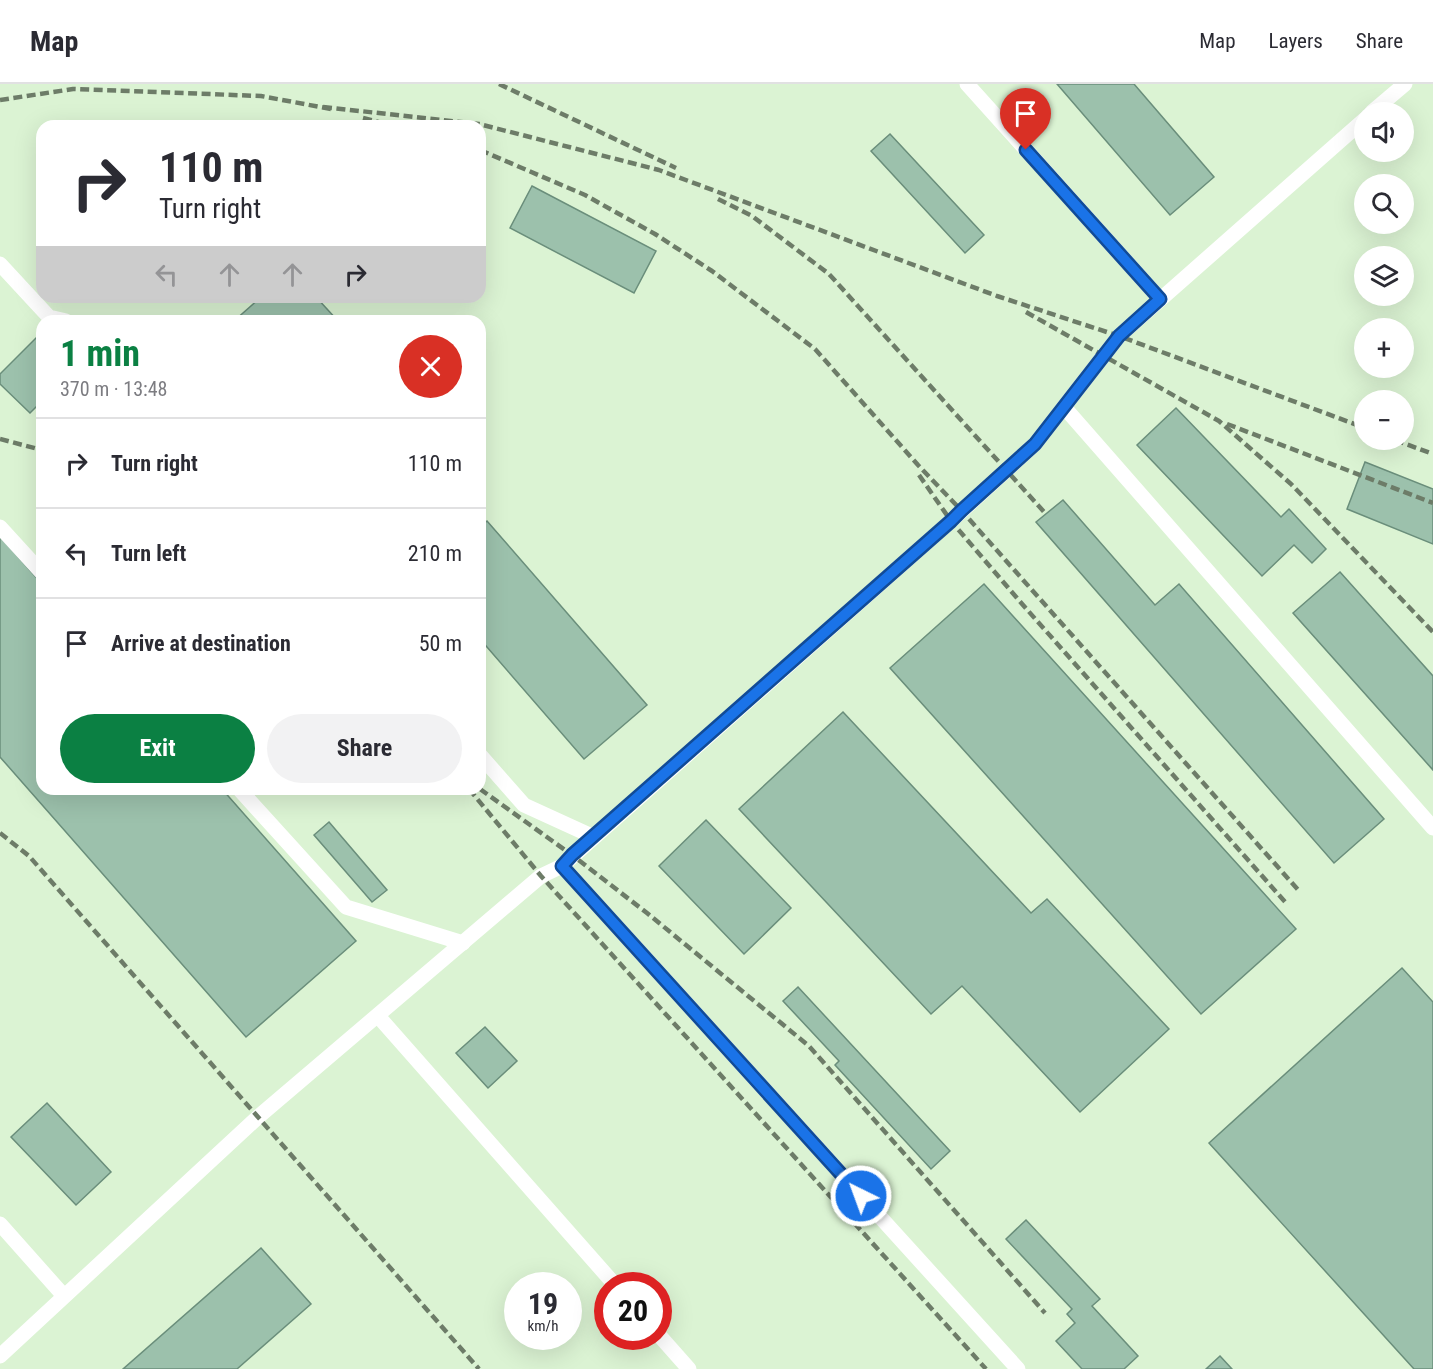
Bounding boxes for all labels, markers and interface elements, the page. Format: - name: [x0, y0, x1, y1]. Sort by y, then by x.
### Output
- text: Map: [30, 25, 78, 58]
- text: Map: [1199, 29, 1236, 53]
- text: Layers: [1269, 29, 1323, 53]
- text: Share: [1356, 29, 1403, 53]
- pin: [1000, 88, 1051, 150]
- icon: arrive: [1009, 97, 1042, 130]
- map controls: [1354, 102, 1414, 450]
- button: sound: [1354, 102, 1414, 162]
- text: 110 m: [159, 143, 264, 192]
- icon: right: [60, 144, 138, 222]
- button: search: [1354, 174, 1414, 234]
- text: Turn right: [159, 193, 261, 225]
- button: layers: [1354, 246, 1414, 306]
- icon: left: [150, 258, 183, 291]
- icon: ahead: [213, 258, 246, 291]
- icon: ahead: [276, 258, 309, 291]
- icon: right: [339, 258, 372, 291]
- button: +: [1354, 318, 1414, 378]
- text: 1 min: [60, 333, 140, 375]
- button: close: [399, 335, 462, 398]
- text: 370 m · 13:48: [60, 377, 167, 401]
- button: −: [1354, 390, 1414, 450]
- icon: right: [60, 447, 93, 480]
- text: Turn right: [111, 451, 198, 476]
- text: 110 m: [408, 451, 462, 476]
- icon: left: [60, 537, 93, 570]
- text: Turn left: [111, 541, 186, 566]
- text: 210 m: [408, 541, 462, 566]
- icon: arrive: [60, 627, 93, 660]
- text: Arrive at destination: [111, 631, 291, 656]
- text: 50 m: [419, 631, 462, 656]
- button: Exit: [60, 714, 255, 783]
- button: Share: [267, 714, 462, 783]
- position arrow: [829, 1164, 893, 1228]
- speed limit sign: 20: [594, 1272, 672, 1350]
- text: 19: [528, 1286, 558, 1321]
- text: km/h: [528, 1317, 558, 1335]

